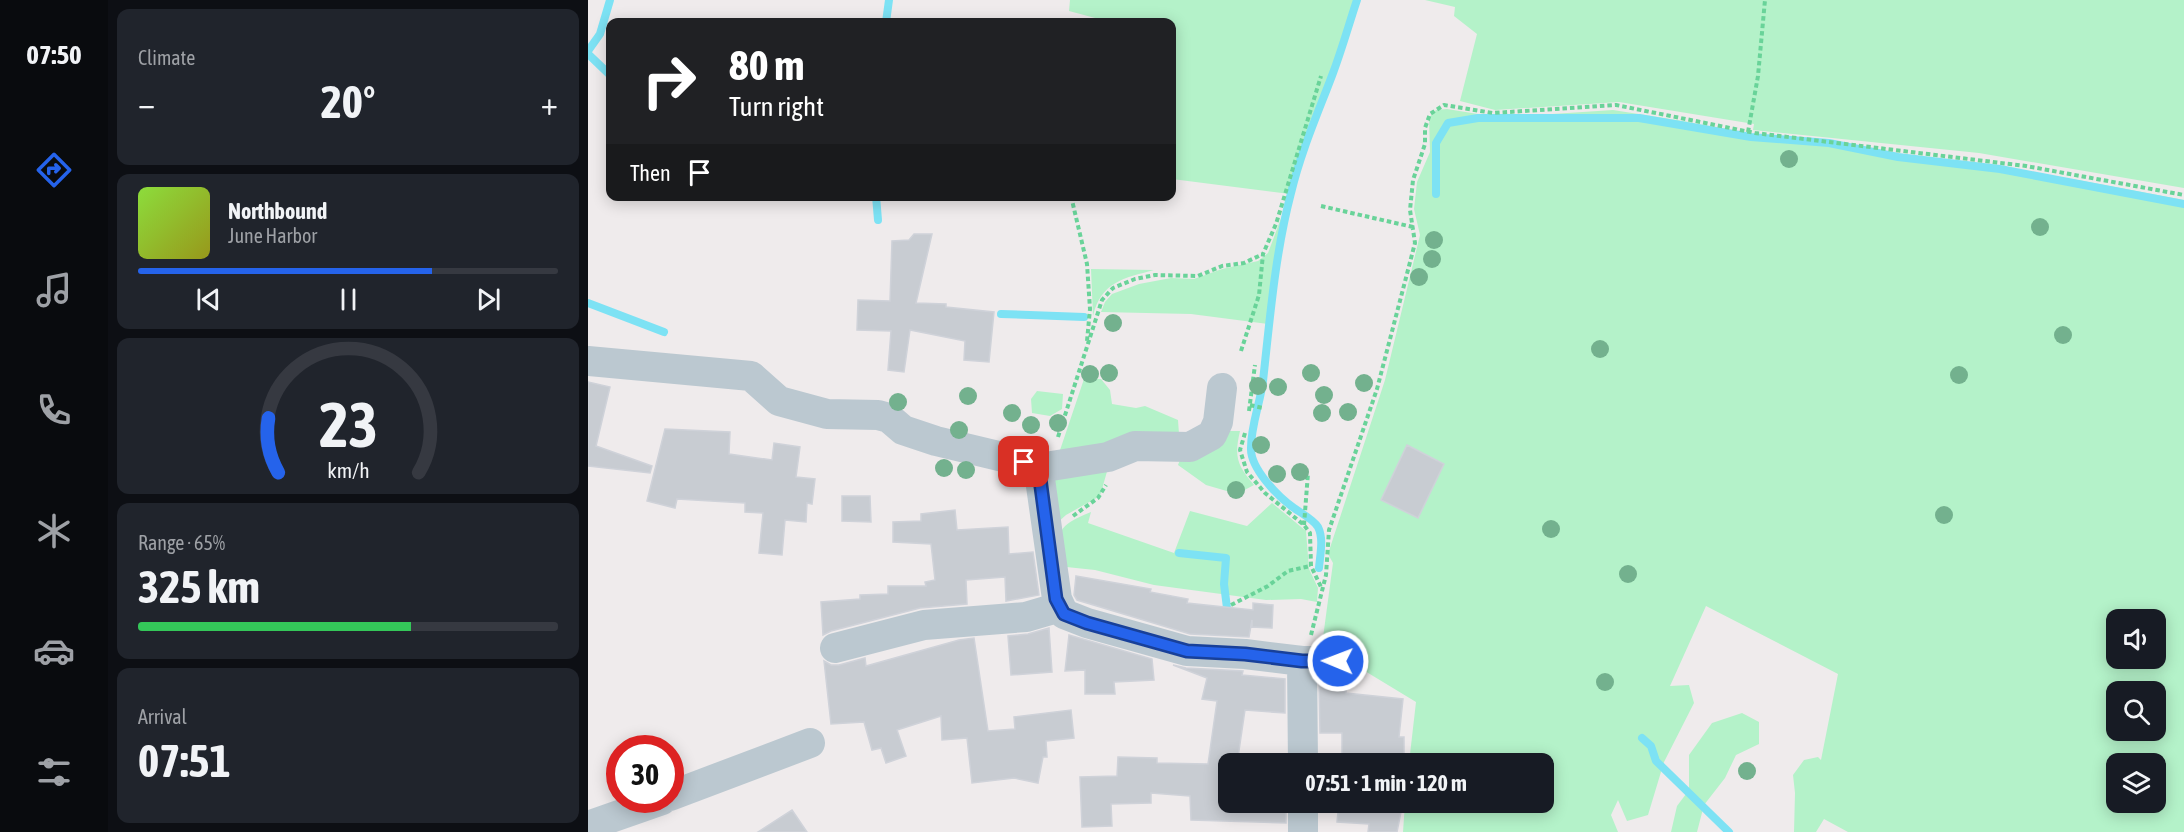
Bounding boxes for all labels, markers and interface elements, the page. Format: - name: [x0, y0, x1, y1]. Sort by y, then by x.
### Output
- text: 07:50: [26, 39, 82, 70]
- text: 80 m: [729, 41, 804, 89]
- icon: right: [630, 42, 708, 120]
- text: Climate: [138, 46, 195, 69]
- text: 20°: [321, 76, 375, 128]
- text: −: [138, 84, 155, 122]
- text: +: [541, 84, 558, 122]
- text: Turn right: [729, 91, 824, 122]
- icon: directions: [33, 149, 75, 191]
- icon: arrive: [683, 156, 716, 189]
- text: Then: [630, 160, 671, 186]
- text: Northbound: [228, 198, 327, 224]
- text: June Harbor: [228, 224, 317, 247]
- icon: music: [33, 269, 75, 311]
- icon: previous: [192, 283, 225, 316]
- icon: pause: [332, 283, 365, 316]
- icon: next: [472, 283, 505, 316]
- icon: phone: [33, 389, 75, 431]
- text: 23: [319, 389, 377, 460]
- pin: [998, 436, 1049, 487]
- icon: arrive: [1007, 445, 1040, 478]
- text: km/h: [327, 458, 369, 483]
- icon: climate: [33, 510, 75, 552]
- text: Range · 65%: [138, 531, 225, 554]
- text: 325 km: [138, 561, 260, 613]
- map controls: [2106, 609, 2166, 813]
- button: sound: [2106, 609, 2166, 669]
- position arrow: [1306, 629, 1370, 693]
- icon: car: [33, 630, 75, 672]
- button: search: [2106, 681, 2166, 741]
- text: Arrival: [138, 705, 187, 728]
- text: 07:51: [138, 735, 231, 787]
- speed limit sign: 30: [606, 735, 684, 813]
- icon: filters: [33, 751, 75, 793]
- button: layers: [2106, 753, 2166, 813]
- text: 07:51 · 1 min · 120 m: [1305, 770, 1467, 796]

